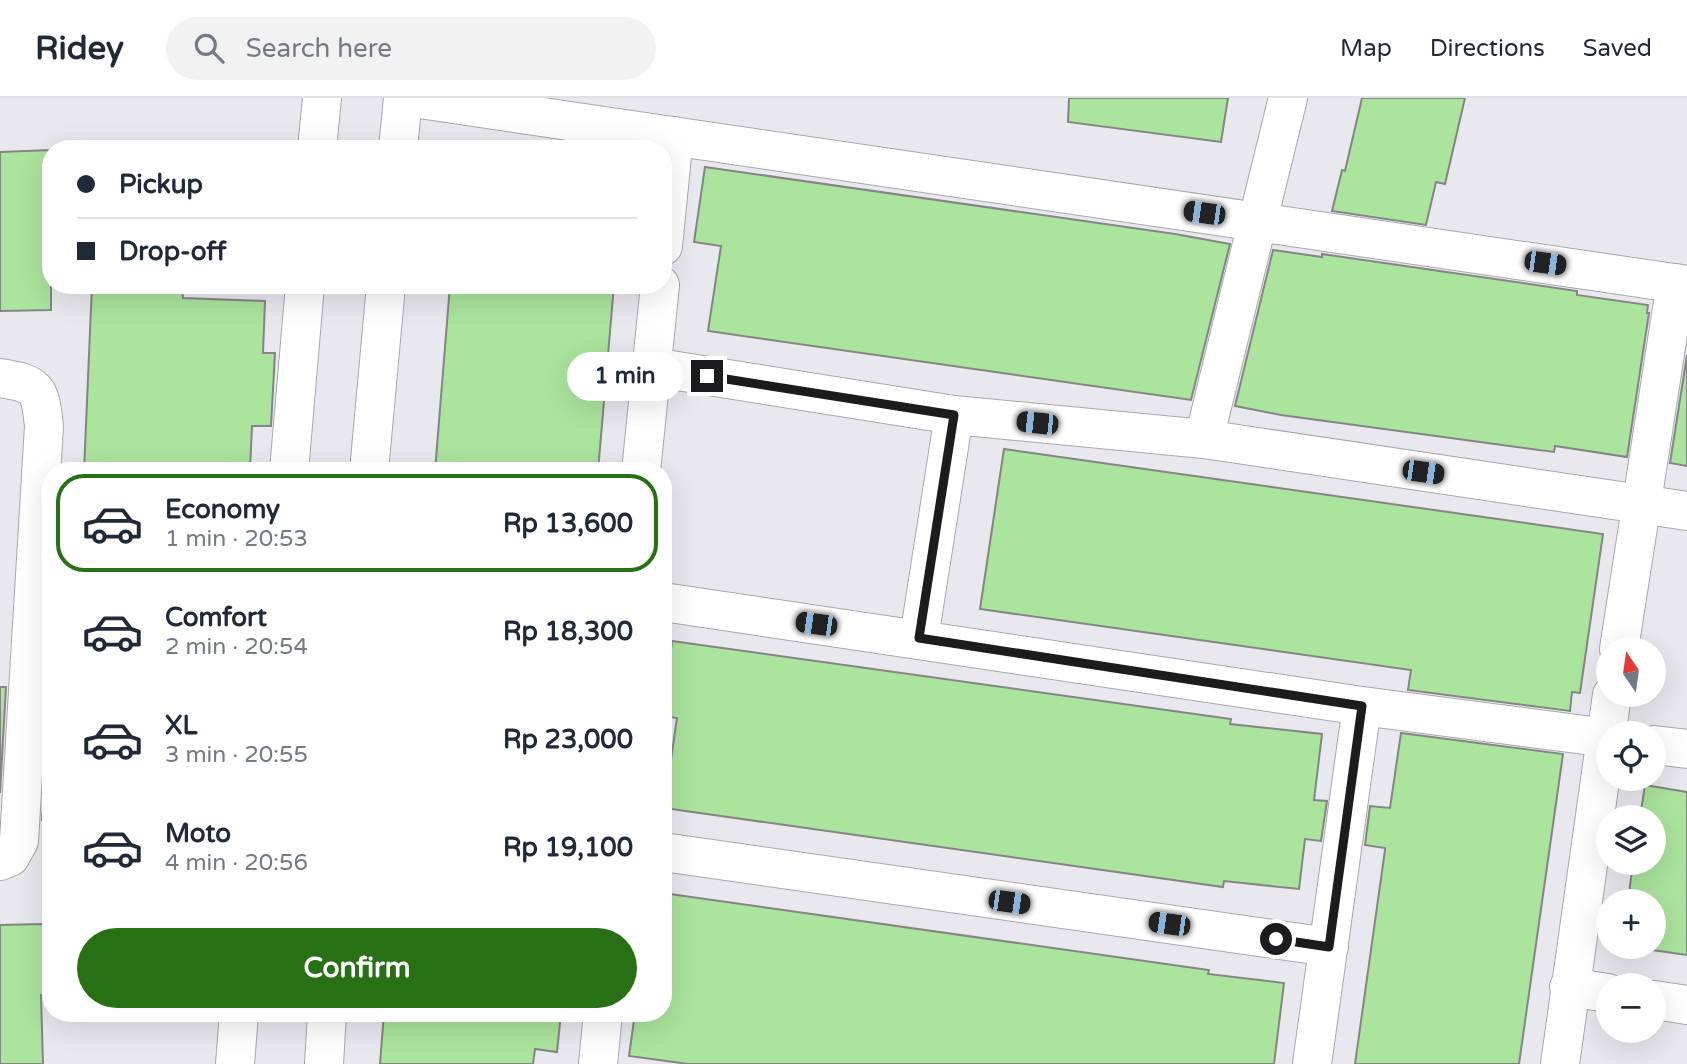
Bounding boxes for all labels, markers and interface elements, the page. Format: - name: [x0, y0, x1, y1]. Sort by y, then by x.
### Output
- search box: [166, 17, 656, 80]
- text: Ridey: [35, 29, 124, 68]
- icon: search: [190, 29, 228, 67]
- text: Search here: [246, 33, 392, 64]
- text: Map: [1340, 34, 1392, 63]
- text: Directions: [1430, 34, 1545, 63]
- text: Saved: [1583, 34, 1652, 63]
- text: Pickup: [119, 169, 203, 200]
- car: [1182, 200, 1227, 226]
- text: Drop-off: [119, 236, 226, 267]
- car: [1523, 250, 1568, 276]
- callout: 1 min: [567, 352, 682, 400]
- route end: [691, 360, 723, 392]
- text: 1 min: [594, 362, 656, 390]
- car: [1016, 410, 1059, 436]
- car: [1401, 459, 1446, 485]
- icon: car: [81, 492, 144, 555]
- text: Economy: [165, 494, 280, 525]
- text: Rp 13,600: [503, 508, 633, 539]
- text: 1 min · 20:53: [165, 525, 308, 553]
- icon: car: [81, 600, 144, 663]
- text: Comfort: [165, 602, 267, 633]
- car: [794, 611, 839, 637]
- text: Rp 18,300: [503, 616, 633, 647]
- text: 2 min · 20:54: [165, 633, 308, 661]
- north arrow: [1596, 637, 1666, 707]
- map controls: [1596, 637, 1666, 1043]
- icon: car: [81, 708, 144, 771]
- text: XL: [165, 710, 197, 741]
- button: locate: [1596, 721, 1666, 791]
- text: Rp 23,000: [503, 724, 633, 755]
- text: 3 min · 20:55: [165, 741, 308, 769]
- button: layers: [1596, 805, 1666, 875]
- icon: car: [81, 816, 144, 879]
- text: Moto: [165, 818, 231, 849]
- text: Rp 19,100: [503, 832, 633, 863]
- text: 4 min · 20:56: [165, 849, 308, 877]
- car: [987, 889, 1032, 915]
- button: +: [1596, 889, 1666, 959]
- car: [1147, 911, 1192, 937]
- route start: [1260, 923, 1292, 955]
- button: Confirm: [77, 928, 637, 1008]
- button: −: [1596, 973, 1666, 1043]

